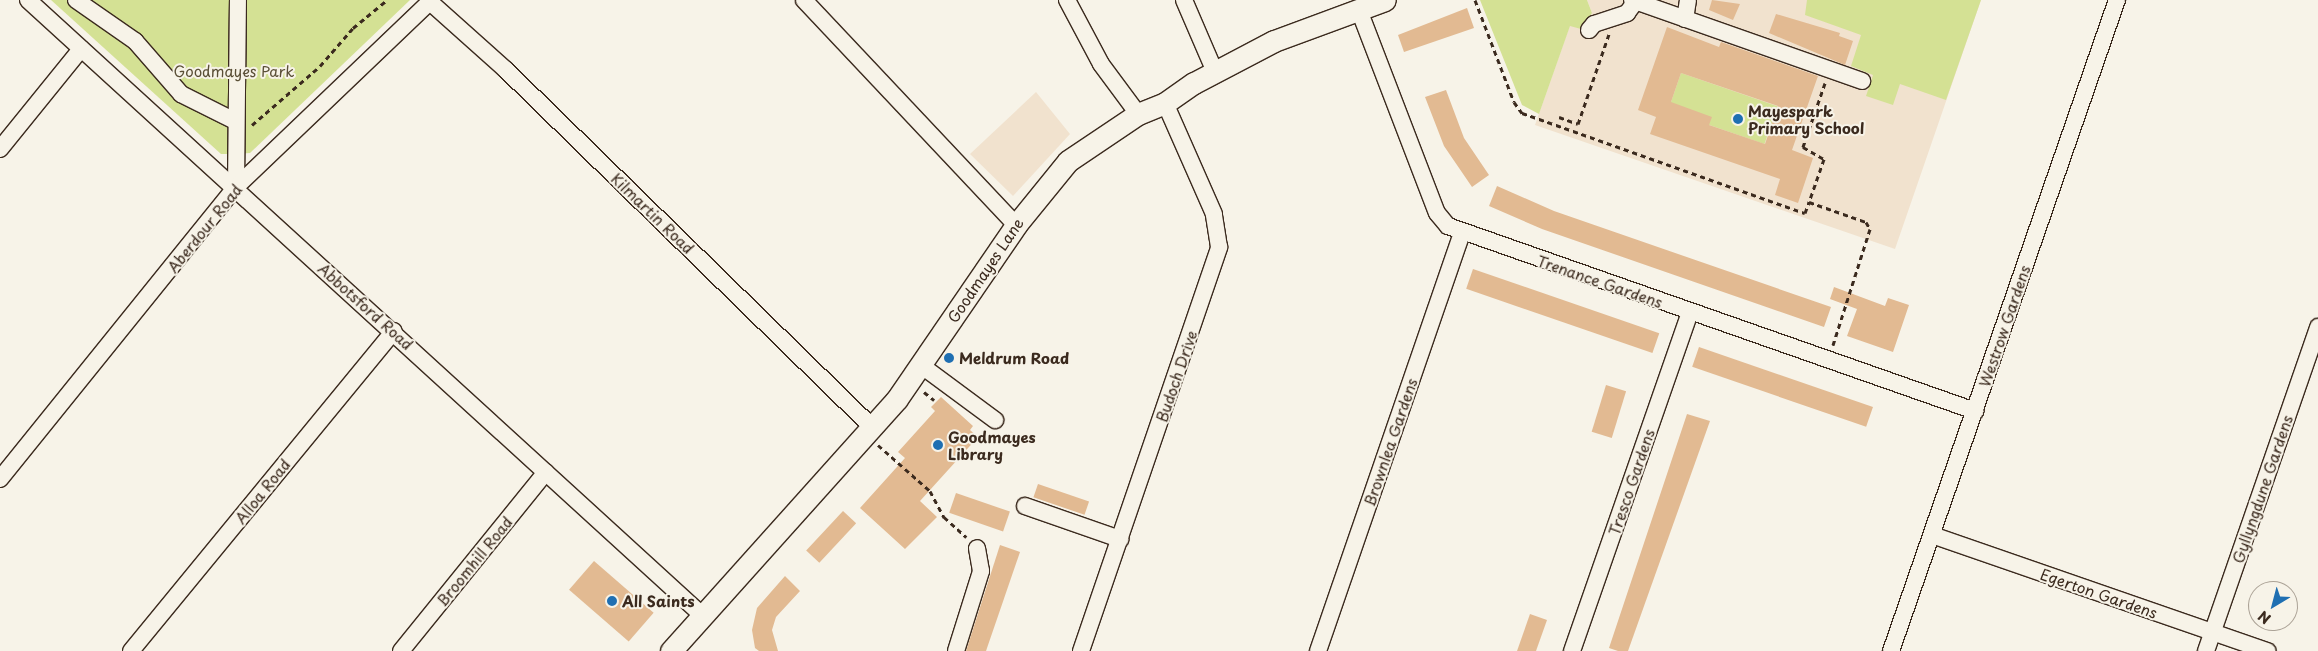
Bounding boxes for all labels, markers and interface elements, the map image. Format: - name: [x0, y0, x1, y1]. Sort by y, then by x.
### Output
- park label: Goodmayes Park: [173, 62, 295, 80]
- place label: Mayespark Primary School: [1748, 101, 1864, 136]
- marker: Mayespark Primary School: [1732, 113, 1744, 125]
- street label: Kilmartin Road: [608, 169, 698, 257]
- street label: Aberdour Road: [163, 180, 245, 276]
- street label: Goodmayes Lane: [943, 214, 1027, 326]
- street label: Trenance Gardens: [1535, 251, 1665, 311]
- street label: Abbotsford Road: [315, 259, 417, 353]
- street label: Westrow Gardens: [1975, 263, 2033, 389]
- street label: Budoch Drive: [1152, 328, 1200, 424]
- place label: Meldrum Road: [959, 349, 1069, 367]
- marker: Meldrum Road: [943, 352, 955, 364]
- street label: Brownlea Gardens: [1360, 376, 1420, 508]
- street label: Gyllyngdune Gardens: [2228, 413, 2296, 565]
- street label: Tresco Gardens: [1604, 426, 1658, 538]
- place label: Goodmayes Library: [948, 427, 1036, 462]
- marker: Goodmayes Library: [932, 439, 944, 451]
- street label: Alloa Road: [230, 455, 294, 527]
- street label: Broomhill Road: [432, 513, 516, 609]
- street label: Egerton Gardens: [2039, 565, 2159, 621]
- north arrow: [2248, 581, 2298, 631]
- place label: All Saints: [622, 592, 695, 610]
- marker: All Saints: [606, 595, 618, 607]
- text: N: [2254, 606, 2275, 629]

